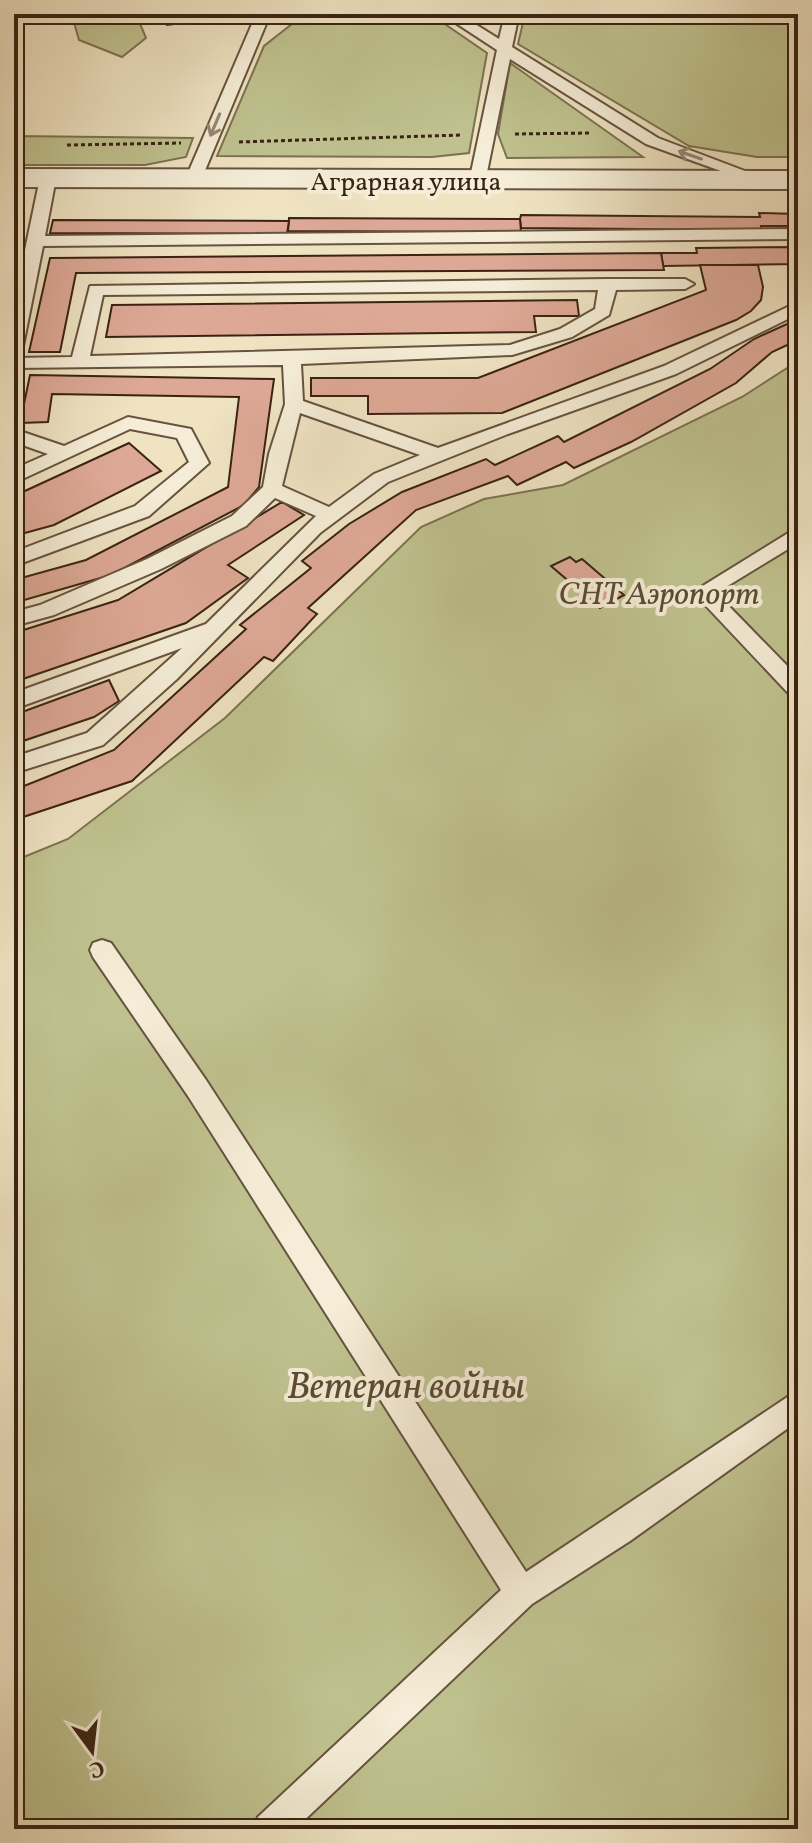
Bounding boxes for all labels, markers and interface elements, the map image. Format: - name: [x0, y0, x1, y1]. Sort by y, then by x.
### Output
- one-way arrow: [206, 112, 221, 137]
- one-way arrow: [678, 146, 703, 161]
- street label: Аграрная улица: [311, 165, 501, 201]
- park label: СНТ Аэропорт: [558, 574, 760, 618]
- park label: Ветеран войны: [287, 1362, 525, 1415]
- north arrow: [52, 1711, 132, 1791]
- text: С: [86, 1751, 107, 1785]

